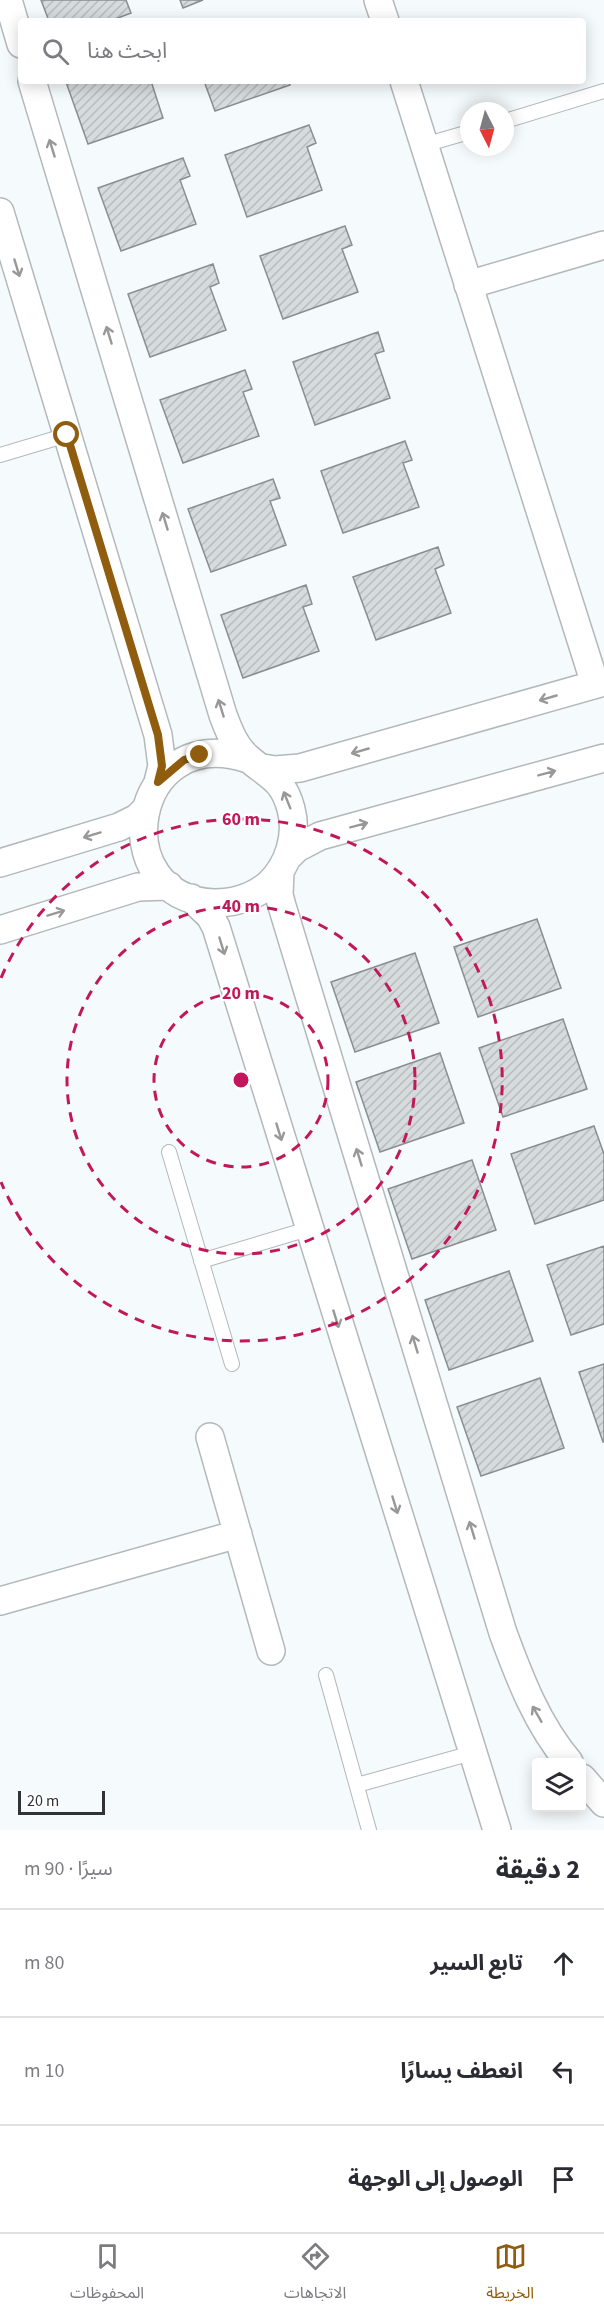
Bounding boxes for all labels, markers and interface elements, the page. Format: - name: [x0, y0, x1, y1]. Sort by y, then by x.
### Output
- search box: [18, 18, 586, 84]
- icon: search: [39, 35, 72, 68]
- text: ابحث هنا: [87, 35, 167, 67]
- north arrow: [460, 102, 514, 156]
- one-way arrow: [46, 139, 57, 158]
- one-way arrow: [12, 258, 23, 277]
- one-way arrow: [103, 326, 114, 345]
- route start: [53, 421, 79, 447]
- one-way arrow: [159, 512, 170, 531]
- one-way arrow: [539, 692, 558, 704]
- one-way arrow: [215, 699, 226, 718]
- route end: [186, 741, 212, 767]
- one-way arrow: [351, 746, 370, 757]
- one-way arrow: [537, 767, 556, 779]
- one-way arrow: [281, 791, 292, 810]
- text: 60 m: [222, 807, 260, 832]
- one-way arrow: [349, 819, 368, 831]
- one-way arrow: [83, 830, 102, 841]
- text: 40 m: [222, 894, 260, 919]
- one-way arrow: [46, 907, 65, 918]
- one-way arrow: [217, 936, 228, 955]
- text: 20 m: [222, 981, 260, 1006]
- centre of rings: [231, 1070, 251, 1090]
- one-way arrow: [274, 1122, 285, 1141]
- one-way arrow: [352, 1148, 363, 1167]
- one-way arrow: [332, 1309, 343, 1328]
- one-way arrow: [409, 1335, 420, 1354]
- one-way arrow: [390, 1495, 401, 1514]
- one-way arrow: [466, 1521, 477, 1540]
- one-way arrow: [531, 1706, 543, 1723]
- map controls: [532, 1758, 586, 1812]
- button: layers: [532, 1758, 586, 1812]
- scale bar: [18, 1788, 105, 1816]
- text: 20 m: [27, 1790, 59, 1812]
- text: 2 دقيقة: [496, 1851, 580, 1888]
- text: سيرًا · 90 m: [24, 1855, 113, 1883]
- text: تابع السير: [430, 1947, 523, 1979]
- icon: ahead: [547, 1947, 580, 1980]
- text: 80 m: [24, 1949, 64, 1977]
- text: انعطف يسارًا: [400, 2055, 523, 2087]
- icon: left: [547, 2055, 580, 2088]
- text: 10 m: [24, 2057, 64, 2085]
- text: الوصول إلى الوجهة: [348, 2163, 523, 2195]
- icon: arrive: [547, 2163, 580, 2196]
- tab: المحفوظات: [70, 2240, 144, 2310]
- tab: الاتجاهات: [284, 2240, 346, 2310]
- tab: الخريطة: [486, 2240, 534, 2310]

